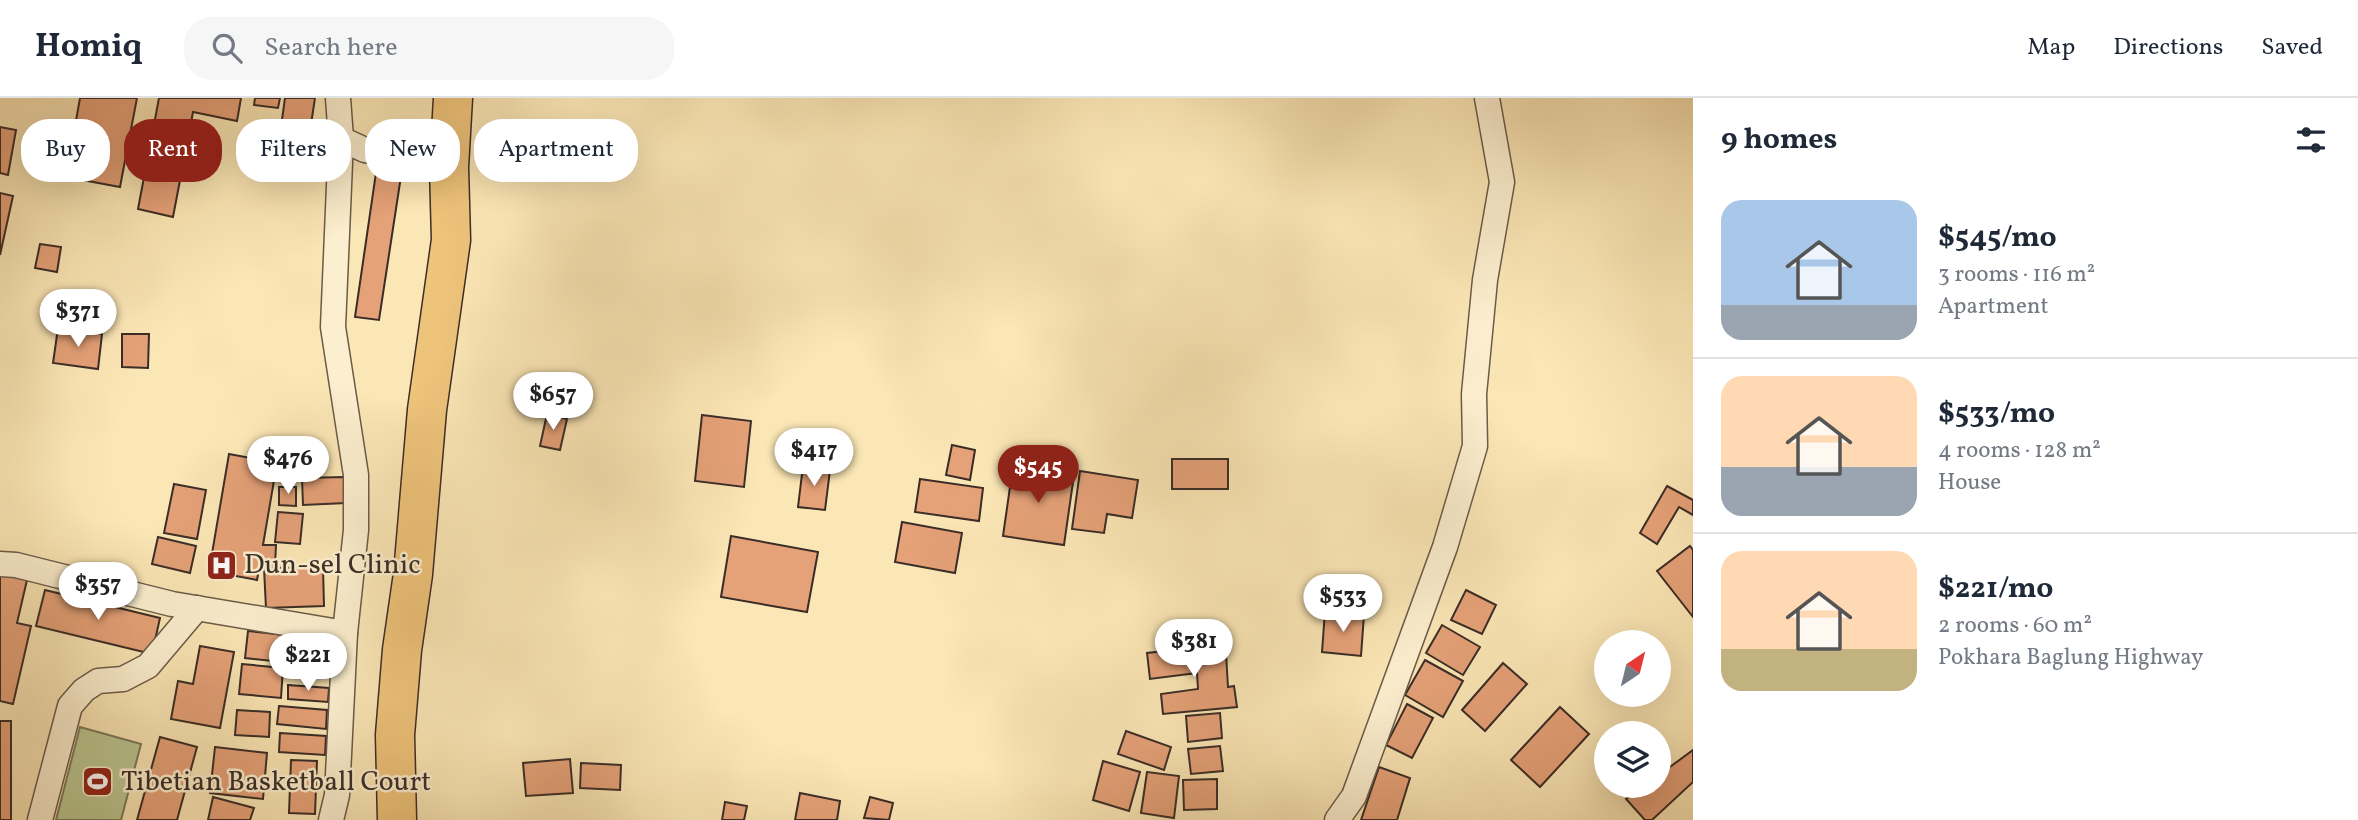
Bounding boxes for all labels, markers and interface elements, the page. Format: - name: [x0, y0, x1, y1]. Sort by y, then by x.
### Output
- search box: [184, 17, 674, 80]
- text: Homiq: [35, 25, 142, 71]
- icon: search: [208, 29, 246, 67]
- text: Search here: [264, 30, 397, 66]
- text: Map: [2027, 31, 2075, 65]
- text: Directions: [2113, 31, 2223, 65]
- text: Saved: [2261, 31, 2323, 65]
- chip: Buy: [21, 119, 110, 182]
- chip: Rent: [124, 119, 222, 182]
- chip: Filters: [236, 119, 351, 182]
- chip: New: [365, 119, 460, 182]
- chip: Apartment: [474, 119, 638, 182]
- text: 9 homes: [1721, 119, 1837, 161]
- icon: filters: [2292, 121, 2330, 159]
- text: $545/mo: [1938, 217, 2057, 259]
- icon: home: [1777, 228, 1861, 312]
- text: 3 rooms · 116 m²: [1938, 259, 2095, 291]
- pin: $371: [37, 289, 119, 349]
- text: Apartment: [1938, 291, 2049, 323]
- text: $371: [56, 296, 100, 328]
- pin: $657: [512, 372, 594, 432]
- text: $657: [529, 379, 577, 411]
- text: $533/mo: [1938, 393, 2055, 435]
- icon: home: [1777, 404, 1861, 488]
- pin: $417: [773, 428, 855, 488]
- text: $417: [790, 435, 838, 467]
- text: 4 rooms · 128 m²: [1938, 435, 2101, 467]
- pin: $476: [247, 436, 329, 496]
- text: $476: [263, 443, 313, 475]
- pin: $545: [997, 446, 1079, 505]
- text: $545: [1014, 452, 1062, 484]
- text: House: [1938, 467, 2001, 499]
- place label: Dun-sel Clinic: [244, 546, 421, 585]
- hospital icon: Dun-sel Clinic: [204, 548, 238, 582]
- pin: $357: [57, 562, 139, 622]
- text: $221/mo: [1938, 568, 2053, 610]
- text: $357: [75, 569, 121, 601]
- pin: $533: [1302, 574, 1384, 634]
- icon: home: [1777, 579, 1861, 663]
- text: $533: [1319, 581, 1367, 613]
- text: 2 rooms · 60 m²: [1938, 610, 2092, 642]
- pin: $381: [1153, 620, 1235, 679]
- text: $381: [1171, 626, 1217, 658]
- north arrow: [1594, 630, 1671, 707]
- map controls: [1594, 630, 1671, 798]
- pin: $221: [267, 634, 349, 693]
- text: $221: [285, 640, 331, 672]
- text: Pokhara Baglung Highway: [1938, 642, 2204, 674]
- button: layers: [1594, 721, 1671, 798]
- place label: Tibetian Basketball Court: [121, 763, 431, 802]
- sports icon: Tibetian Basketball Court: [81, 765, 115, 799]

